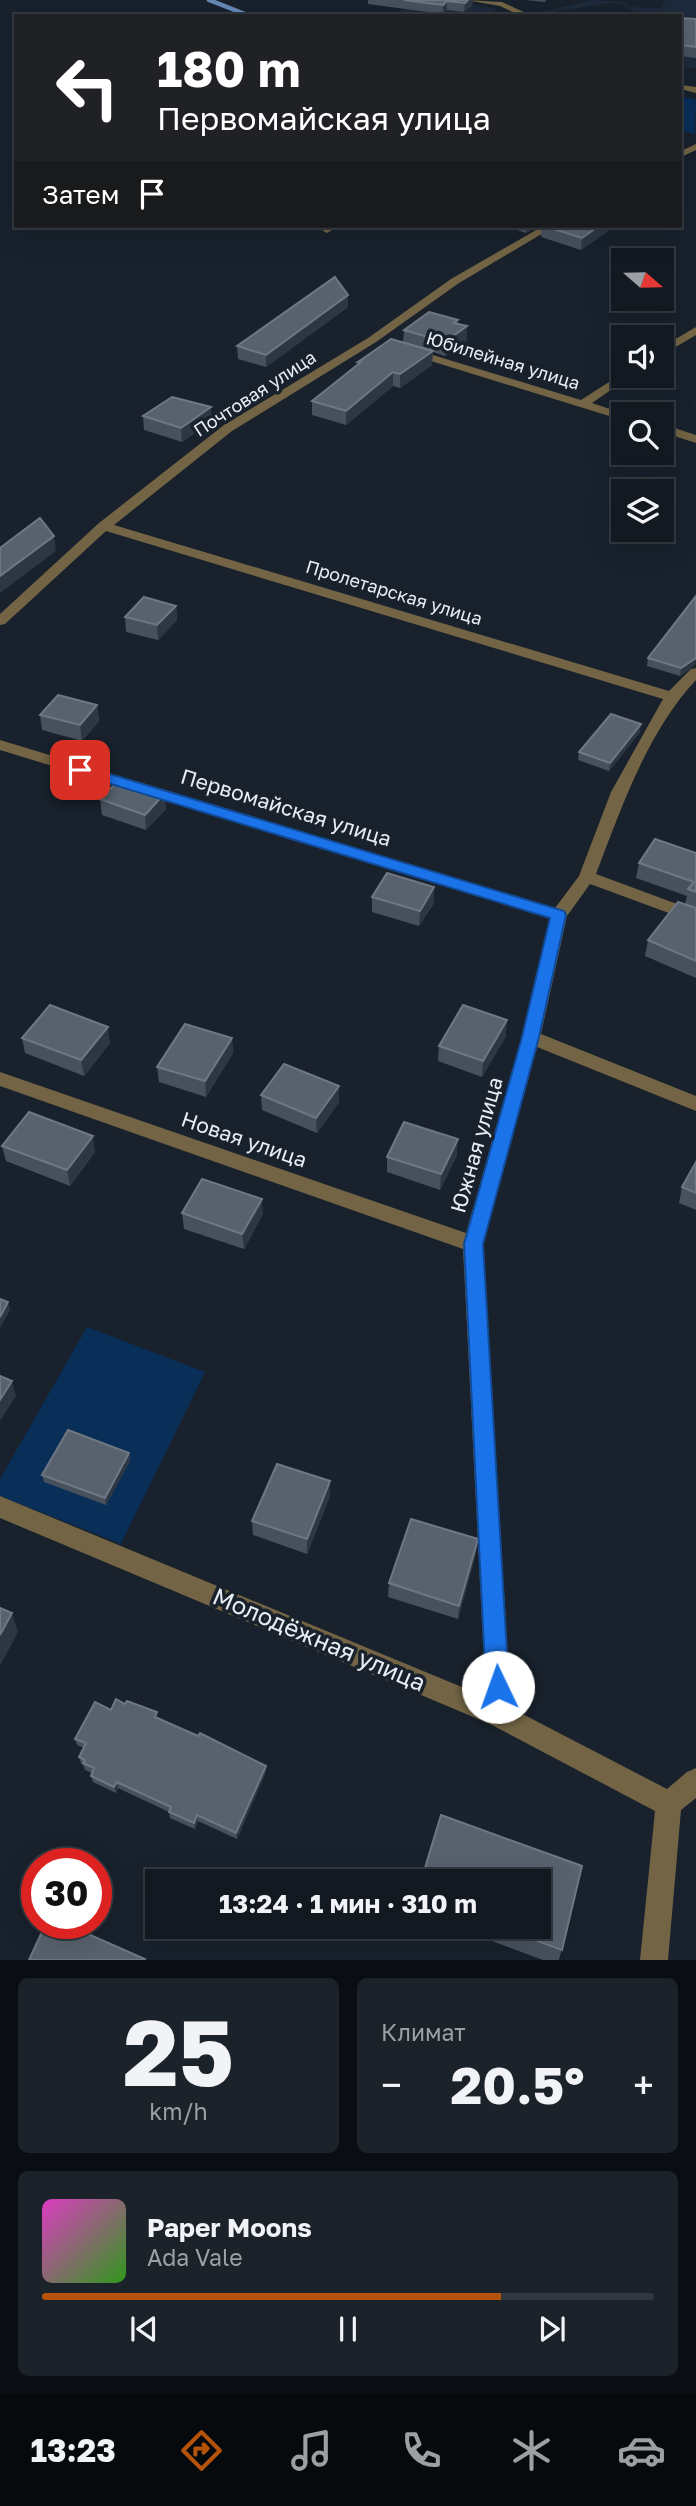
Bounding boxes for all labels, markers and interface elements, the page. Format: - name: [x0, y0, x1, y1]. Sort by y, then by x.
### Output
- text: 180 m: [157, 39, 301, 98]
- icon: left: [42, 42, 133, 133]
- text: Первомайская улица: [157, 99, 491, 137]
- icon: arrive: [133, 175, 171, 213]
- text: Затем: [42, 179, 119, 210]
- north arrow: [611, 248, 674, 312]
- map controls: [611, 248, 674, 542]
- button: sound: [611, 325, 674, 388]
- street label: Юбилейная улица: [424, 326, 583, 394]
- street label: Почтовая улица: [189, 345, 320, 441]
- button: search: [611, 402, 674, 465]
- button: layers: [611, 479, 674, 542]
- street label: Пролетарская улица: [303, 555, 485, 629]
- pin: [50, 740, 110, 800]
- icon: arrive: [61, 751, 99, 789]
- street label: Первомайская улица: [178, 763, 395, 851]
- street label: Южная улица: [444, 1074, 508, 1216]
- street label: Новая улица: [178, 1105, 311, 1173]
- street label: Молодёжная улица: [209, 1581, 430, 1697]
- position arrow: [461, 1650, 535, 1724]
- speed limit sign: 30: [21, 1848, 112, 1939]
- text: 13:24 · 1 мин · 310 m: [219, 1888, 477, 1919]
- text: 25: [123, 1997, 234, 2106]
- text: Климат: [381, 2018, 466, 2046]
- text: 20.5°: [450, 2053, 585, 2115]
- text: −: [381, 2062, 402, 2107]
- text: +: [633, 2062, 654, 2107]
- text: km/h: [149, 2097, 208, 2125]
- text: Paper Moons: [147, 2212, 312, 2243]
- text: Ada Vale: [147, 2243, 243, 2271]
- icon: previous: [125, 2310, 163, 2348]
- icon: pause: [329, 2310, 367, 2348]
- icon: next: [533, 2310, 571, 2348]
- icon: directions: [177, 2426, 226, 2475]
- icon: music: [287, 2426, 336, 2475]
- icon: phone: [397, 2426, 446, 2475]
- icon: climate: [507, 2426, 556, 2475]
- icon: car: [617, 2426, 666, 2475]
- text: 13:23: [30, 2431, 116, 2469]

